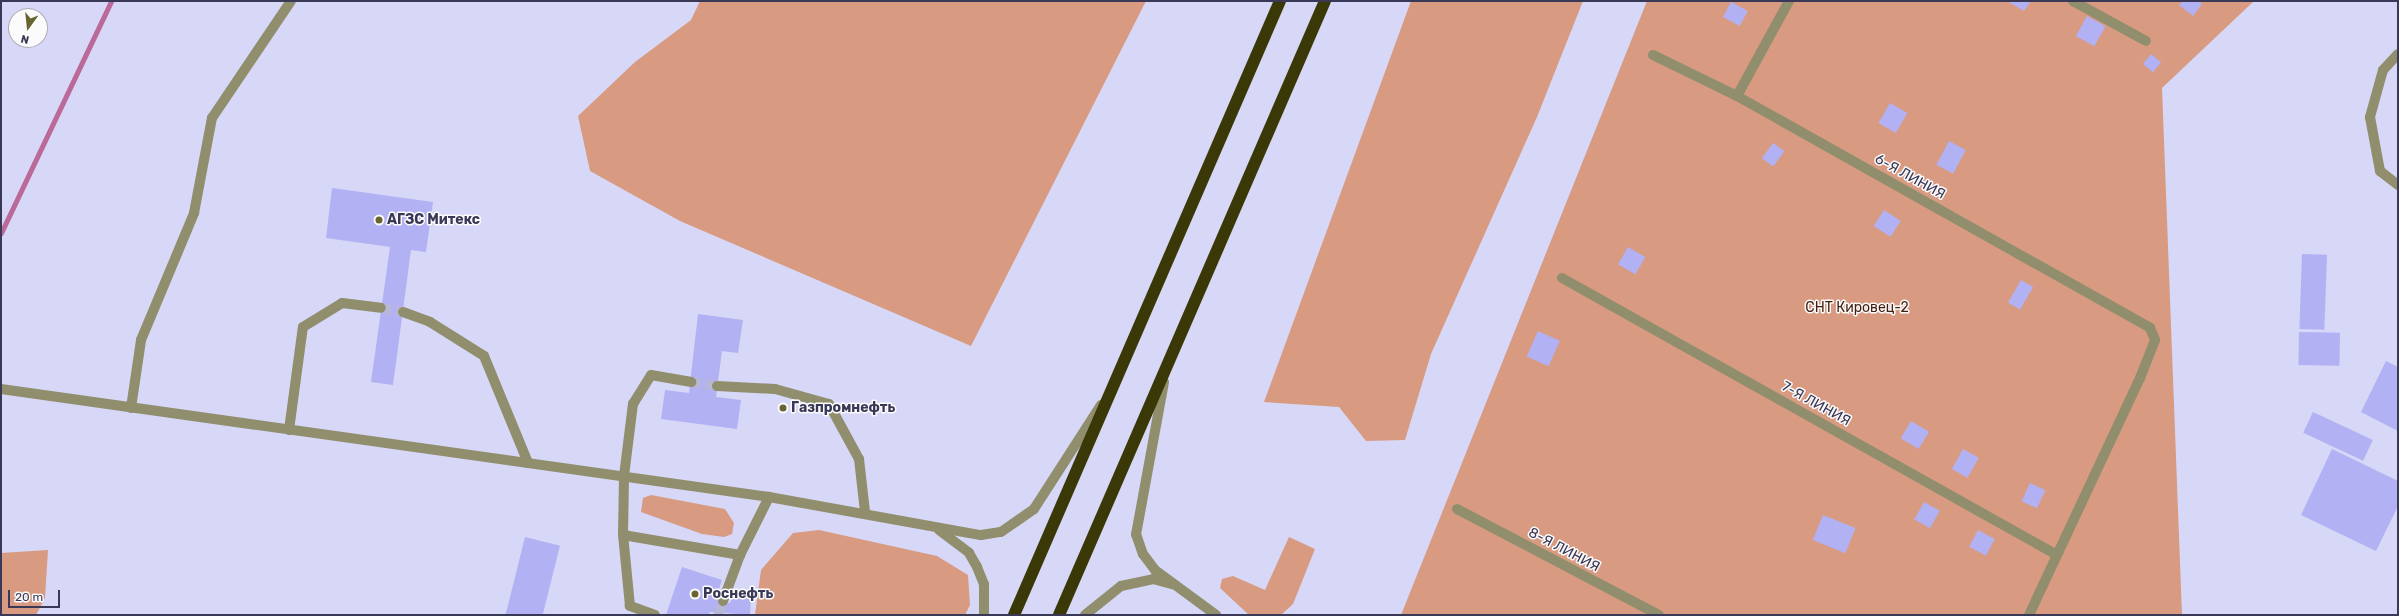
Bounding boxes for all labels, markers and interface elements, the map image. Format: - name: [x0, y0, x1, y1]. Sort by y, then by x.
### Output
- north arrow: [8, 8, 48, 48]
- text: N: [20, 32, 31, 46]
- street label: 6-Я ЛИНИЯ: [1872, 151, 1948, 203]
- place label: АГЗС Митекс: [387, 212, 480, 228]
- marker: АГЗС Митекс: [374, 215, 384, 225]
- park label: СНТ Кировец-2: [1805, 300, 1909, 316]
- street label: 7-Я ЛИНИЯ: [1779, 378, 1853, 430]
- place label: Газпромнефть: [791, 400, 895, 416]
- marker: Газпромнефть: [778, 403, 788, 413]
- street label: 8-Я ЛИНИЯ: [1526, 524, 1602, 576]
- scale bar: [10, 582, 62, 608]
- place label: Роснефть: [703, 586, 773, 602]
- marker: Роснефть: [690, 589, 700, 599]
- text: 20 m: [15, 590, 43, 604]

